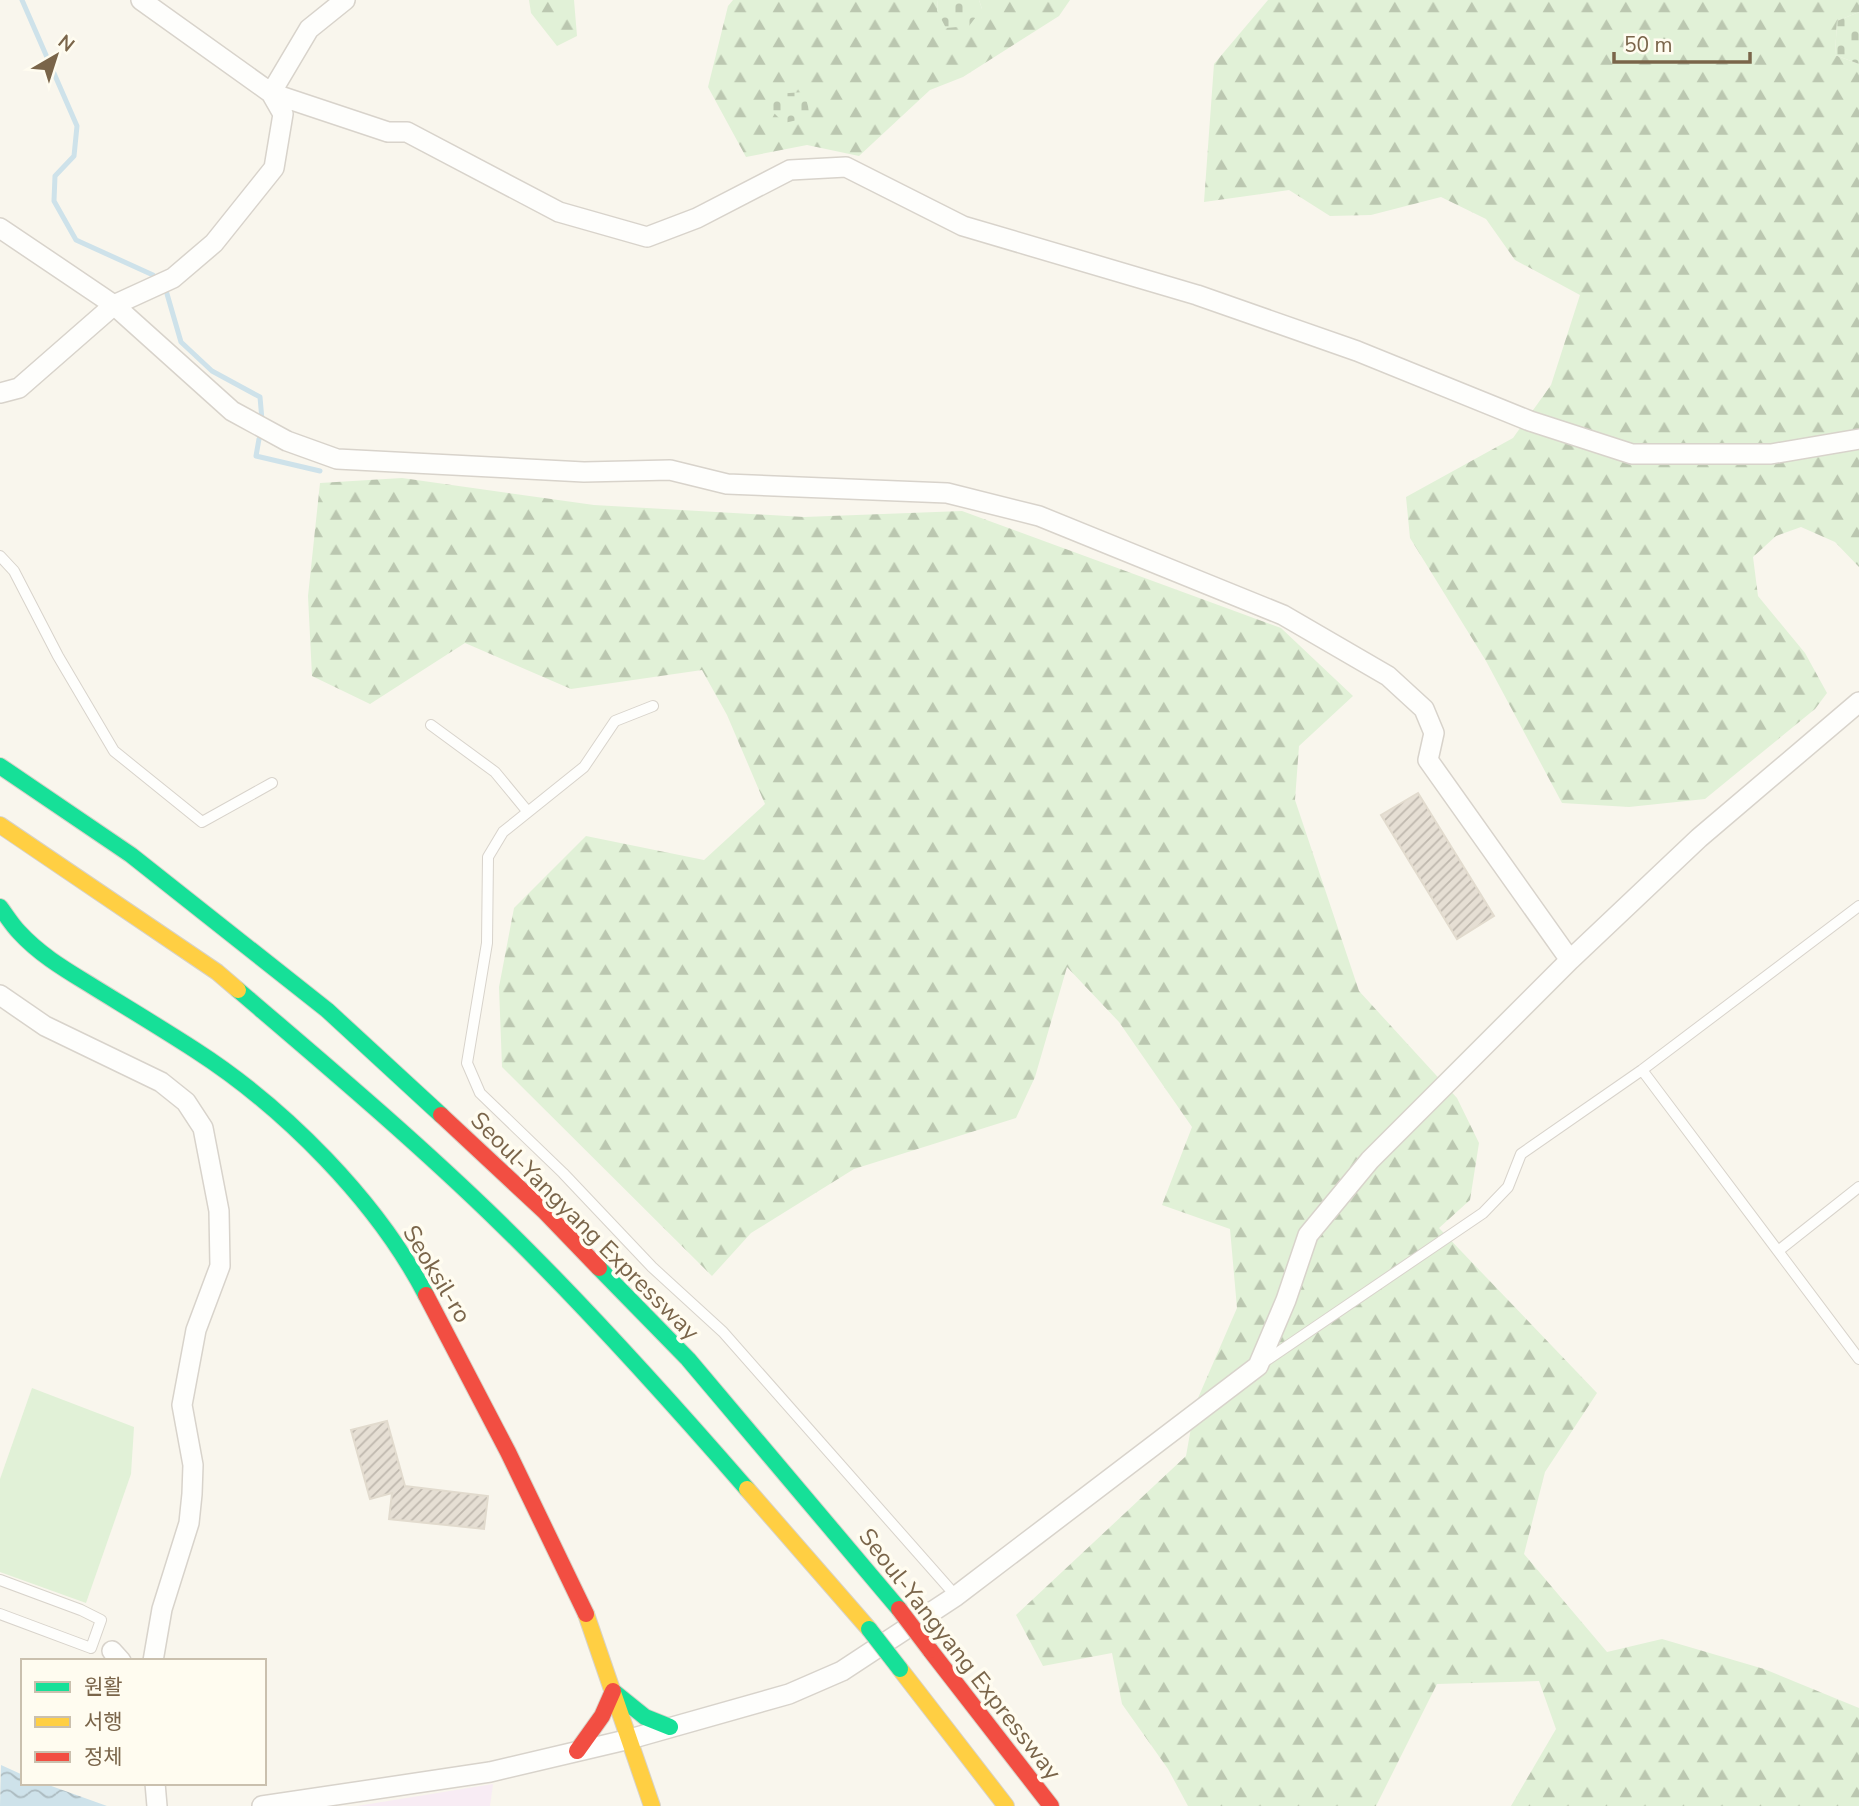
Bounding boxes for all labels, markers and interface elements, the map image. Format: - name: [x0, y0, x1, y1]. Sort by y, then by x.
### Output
- north arrow: [21, 21, 91, 91]
- scale bar: [1614, 21, 1750, 65]
- text: N: [52, 29, 80, 58]
- text: 50 m: [1624, 31, 1673, 59]
- street label: Seoul-Yangyang Expressway: [464, 1105, 707, 1348]
- street label: Seoksil-ro: [395, 1219, 479, 1329]
- street label: Seoul-Yangyang Expressway: [852, 1521, 1069, 1787]
- legend: [21, 1659, 266, 1785]
- text: 원활: [84, 1673, 123, 1701]
- text: 서행: [84, 1708, 123, 1736]
- text: 정체: [84, 1743, 123, 1771]

